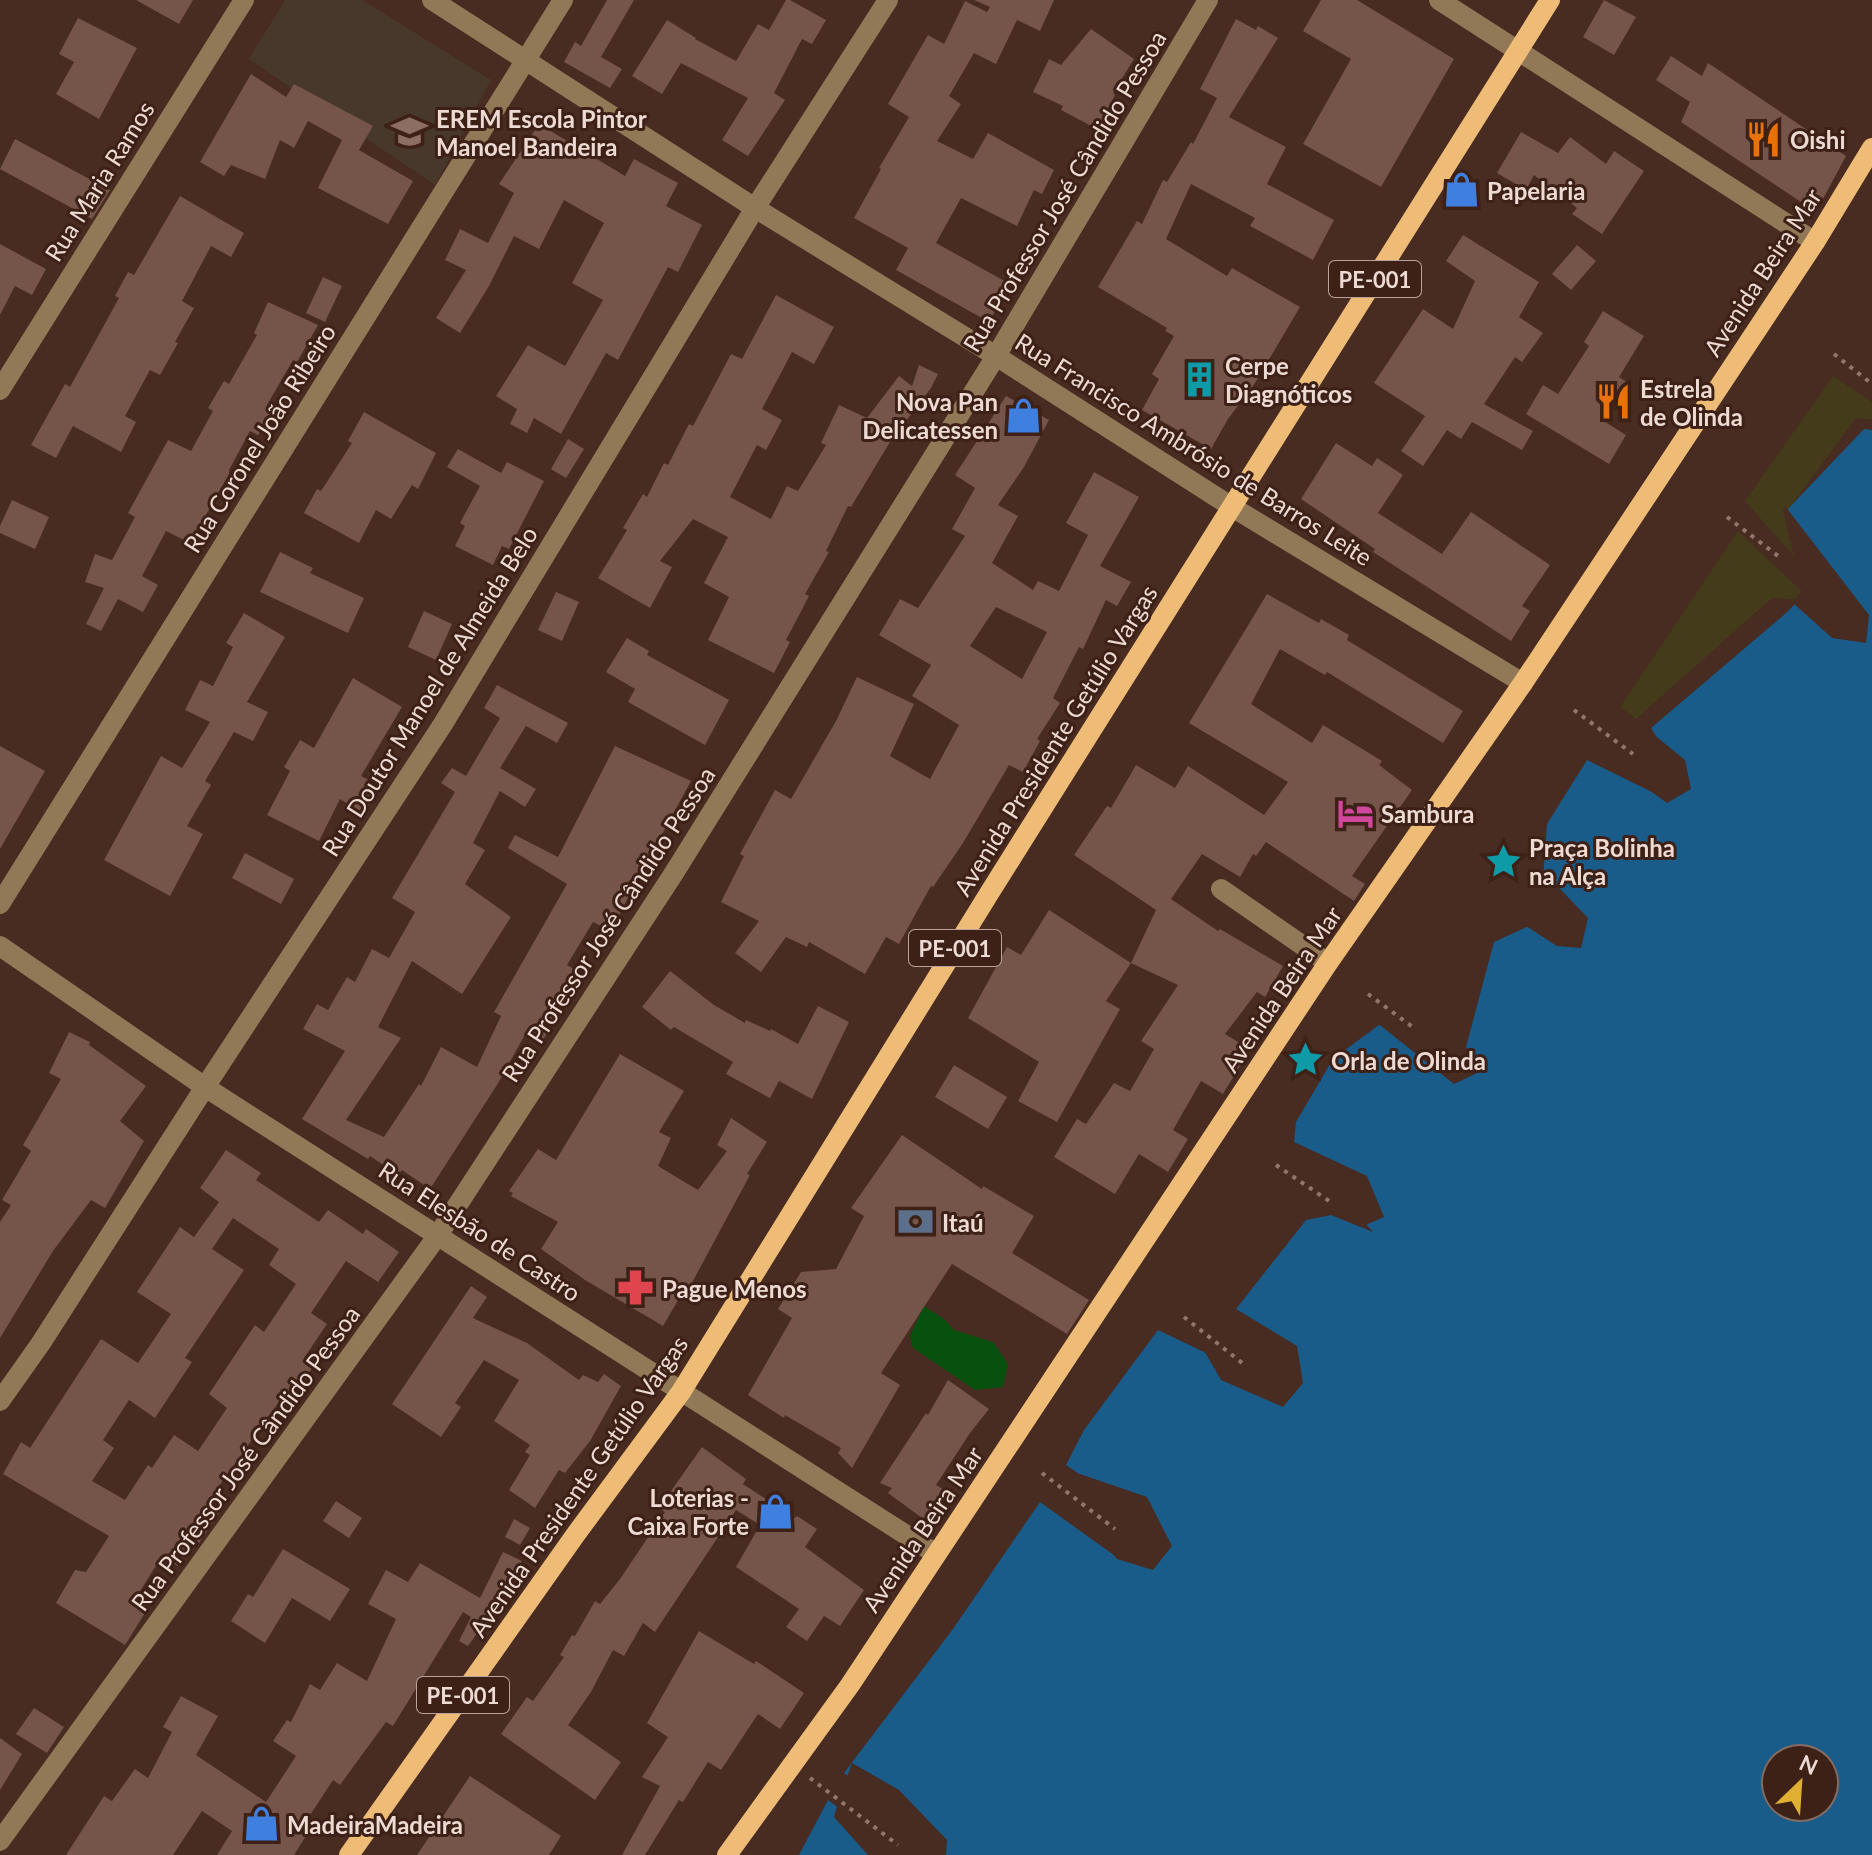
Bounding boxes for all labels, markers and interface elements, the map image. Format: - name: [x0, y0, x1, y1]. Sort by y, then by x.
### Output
- street label: Rua Professor José Cândido Pessoa: [956, 25, 1172, 357]
- street label: Rua Maria Ramos: [38, 96, 160, 266]
- place label: EREM Escola Pintor Manoel Bandeira: [436, 104, 647, 161]
- school or university icon: EREM Escola Pintor Manoel Bandeira: [391, 113, 429, 151]
- restaurant icon: Oishi: [1745, 120, 1783, 158]
- place label: Oishi: [1790, 125, 1845, 154]
- shop icon: Papelaria: [1442, 171, 1480, 209]
- place label: Papelaria: [1487, 176, 1586, 205]
- street label: Avenida Beira Mar: [1697, 183, 1827, 361]
- road number: PE-001: [1329, 261, 1421, 297]
- street label: Rua Coronel João Ribeiro: [177, 318, 341, 558]
- street label: Rua Francisco Ambrósio de Barros Leite: [1010, 327, 1378, 571]
- place label: Cerpe Diagnóticos: [1225, 351, 1352, 408]
- building icon: Cerpe Diagnóticos: [1180, 360, 1218, 398]
- place label: Estrela de Olinda: [1640, 374, 1743, 431]
- restaurant icon: Estrela de Olinda: [1595, 383, 1633, 421]
- place label: Nova Pan Delicatessen: [862, 387, 998, 444]
- shop icon: Nova Pan Delicatessen: [1005, 396, 1043, 434]
- street label: Rua Doutor Manoel de Almeida Belo: [315, 521, 543, 861]
- street label: Avenida Presidente Getúlio Vargas: [947, 579, 1163, 901]
- street label: Rua Professor José Cândido Pessoa: [495, 761, 721, 1087]
- hotel icon: Sambura: [1336, 794, 1374, 832]
- place label: Sambura: [1381, 799, 1474, 828]
- place label: Praça Bolinha na Alça: [1529, 833, 1675, 890]
- place icon: Praça Bolinha na Alça: [1484, 842, 1522, 880]
- street label: Avenida Beira Mar: [1215, 900, 1347, 1077]
- road number: PE-001: [909, 930, 1001, 966]
- place icon: Orla de Olinda: [1286, 1041, 1324, 1079]
- place label: Orla de Olinda: [1331, 1046, 1486, 1075]
- street label: Rua Elesbão de Castro: [374, 1155, 586, 1307]
- bank icon: Itaú: [897, 1203, 935, 1241]
- place label: Itaú: [942, 1208, 983, 1237]
- pharmacy icon: Pague Menos: [617, 1269, 655, 1307]
- place label: Pague Menos: [662, 1274, 807, 1303]
- street label: Rua Professor José Cândido Pessoa: [125, 1300, 365, 1616]
- street label: Avenida Presidente Getúlio Vargas: [463, 1330, 693, 1642]
- street label: Avenida Beira Mar: [856, 1440, 988, 1617]
- place label: Loterias - Caixa Forte: [627, 1483, 749, 1540]
- shop icon: Loterias - Caixa Forte: [756, 1492, 794, 1530]
- road number: PE-001: [417, 1677, 509, 1713]
- north arrow: [1760, 1743, 1840, 1823]
- text: N: [1795, 1749, 1822, 1780]
- shop icon: MadeiraMadeira: [242, 1805, 280, 1843]
- place label: MadeiraMadeira: [287, 1810, 463, 1839]

